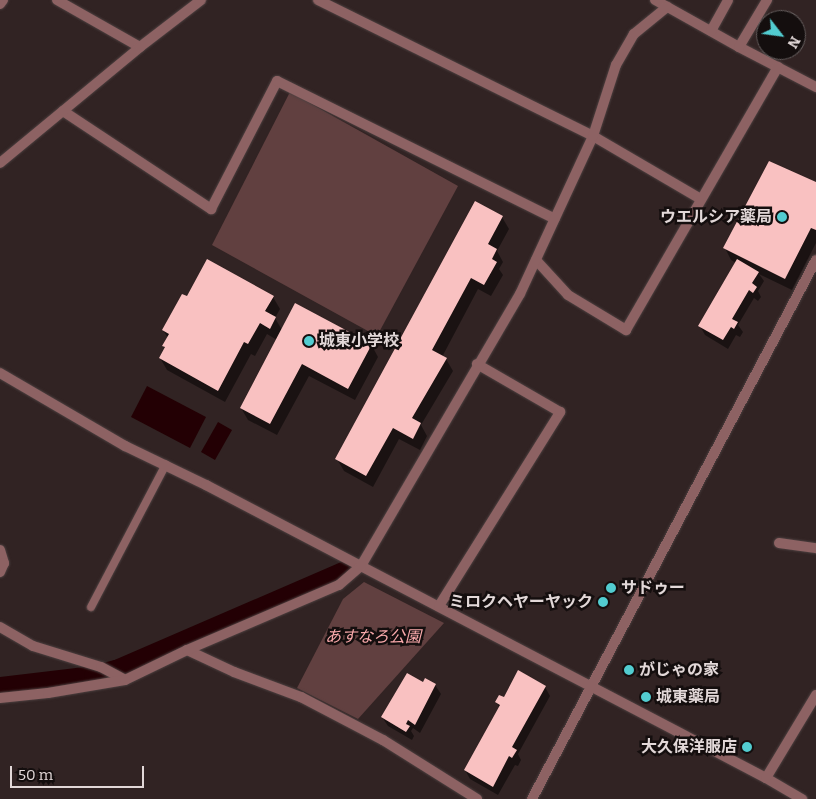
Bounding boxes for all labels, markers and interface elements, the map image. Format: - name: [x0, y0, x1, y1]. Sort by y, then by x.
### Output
- north arrow: [756, 10, 806, 60]
- text: N: [783, 33, 804, 51]
- place label: ウエルシア薬局: [660, 207, 772, 227]
- marker: ウエルシア薬局: [776, 211, 788, 223]
- place label: 城東小学校: [319, 331, 399, 351]
- marker: 城東小学校: [303, 335, 315, 347]
- place label: サドゥー: [621, 578, 685, 598]
- marker: サドゥー: [605, 582, 617, 594]
- place label: ミロクヘヤーヤック: [449, 592, 593, 612]
- marker: ミロクヘヤーヤック: [597, 596, 609, 608]
- park label: あすなろ公園: [325, 627, 421, 647]
- place label: がじゃの家: [639, 660, 719, 680]
- marker: がじゃの家: [623, 664, 635, 676]
- place label: 城東薬局: [656, 687, 720, 707]
- marker: 城東薬局: [640, 691, 652, 703]
- place label: 大久保洋服店: [641, 737, 737, 757]
- marker: 大久保洋服店: [741, 741, 753, 753]
- scale bar: [12, 756, 146, 788]
- text: 50 m: [18, 766, 53, 784]

